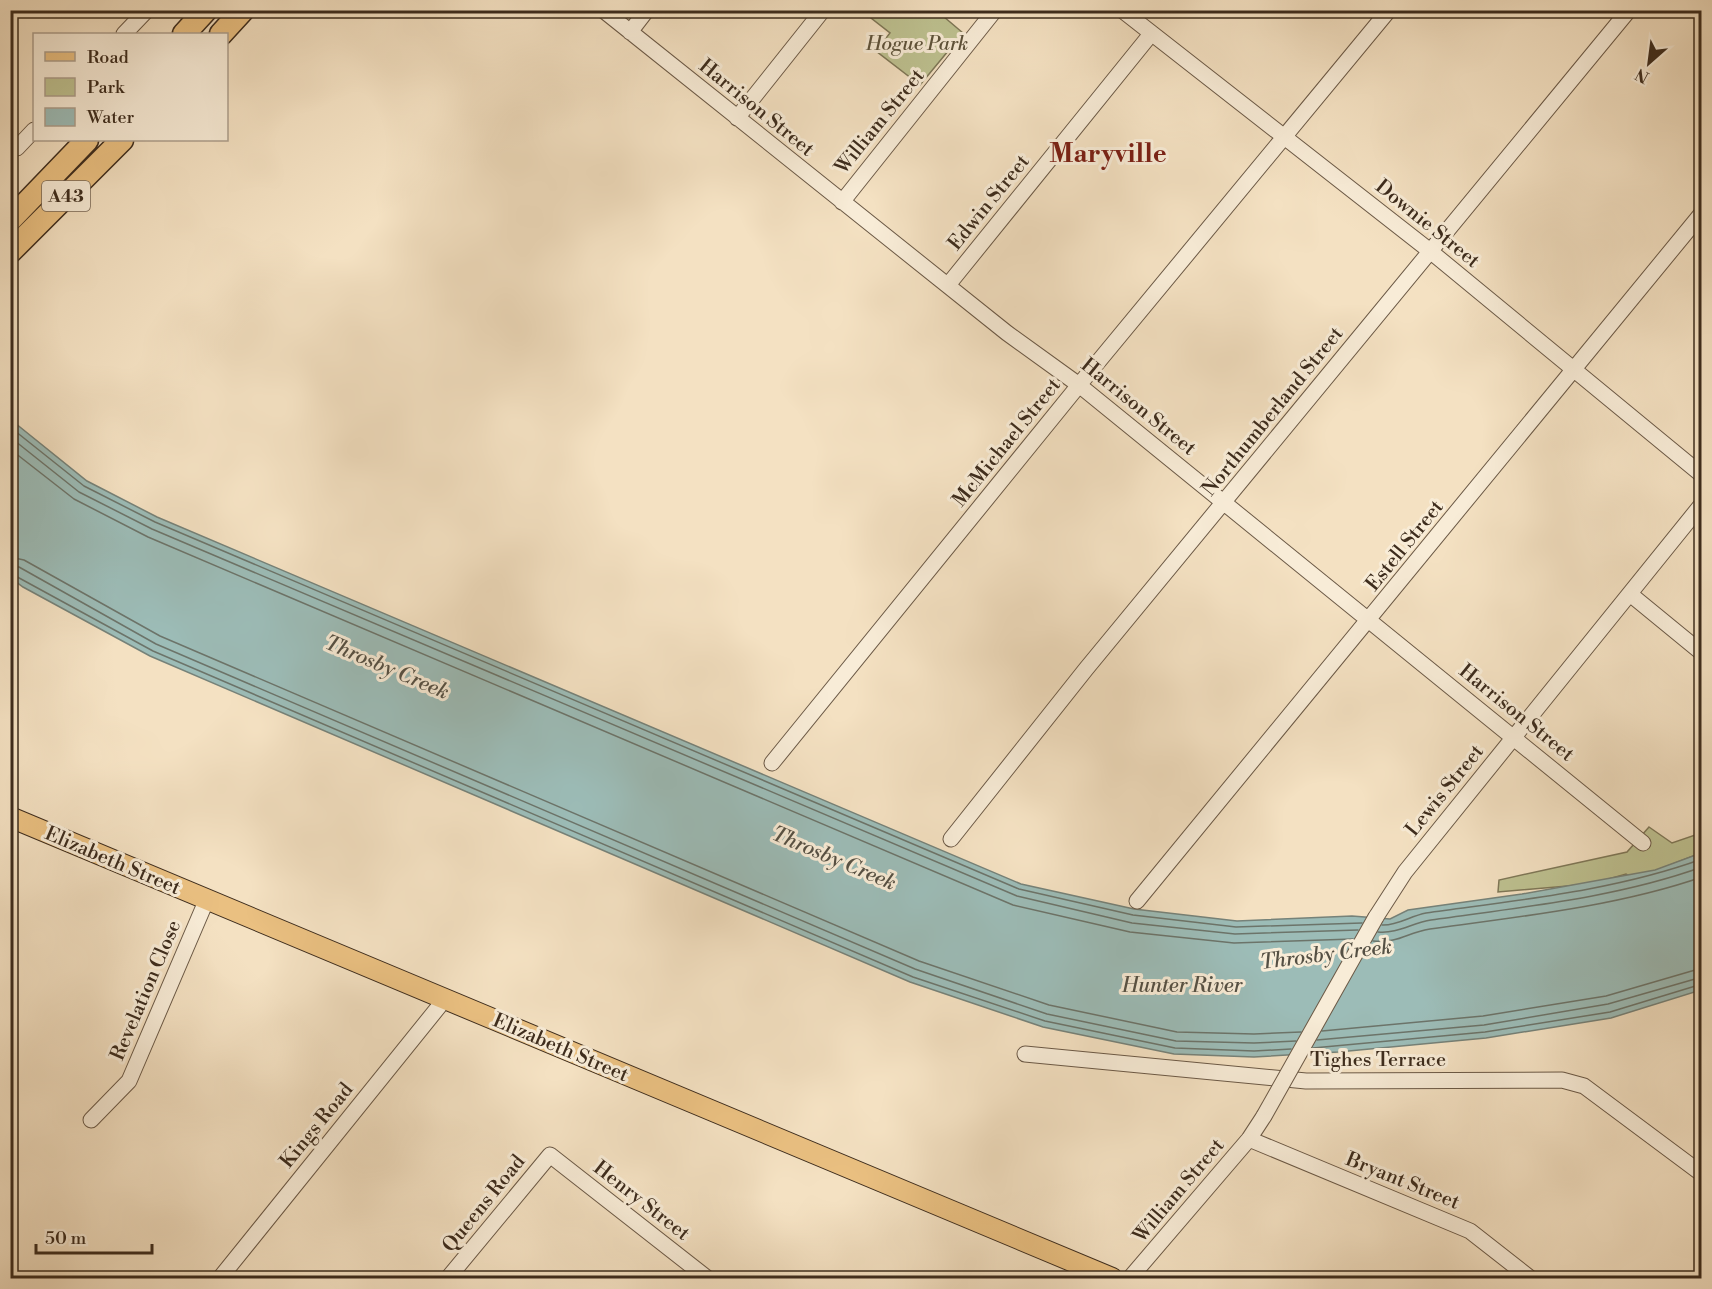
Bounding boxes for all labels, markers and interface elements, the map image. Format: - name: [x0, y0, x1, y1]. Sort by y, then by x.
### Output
- park label: Hogue Park: [865, 32, 968, 57]
- legend: [33, 33, 228, 141]
- north arrow: [1619, 33, 1679, 93]
- text: Road: [87, 46, 130, 69]
- street label: Harrison Street: [693, 54, 819, 162]
- text: N: [1632, 63, 1653, 87]
- street label: William Street: [829, 64, 930, 181]
- text: Park: [87, 76, 126, 99]
- text: Water: [86, 106, 135, 129]
- district label: Maryville: [1049, 138, 1167, 170]
- street label: Edwin Street: [943, 150, 1035, 256]
- street label: Downie Street: [1370, 174, 1484, 274]
- road number: A43: [42, 181, 90, 211]
- street label: Northumberland Street: [1197, 322, 1349, 502]
- street label: Harrison Street: [1075, 353, 1201, 461]
- street label: McMichael Street: [948, 373, 1067, 512]
- street label: Estell Street: [1361, 495, 1450, 597]
- water label: Throsby Creek: [321, 630, 453, 706]
- street label: Harrison Street: [1453, 659, 1579, 767]
- street label: Lewis Street: [1401, 740, 1490, 842]
- street label: Elizabeth Street: [41, 821, 184, 901]
- water label: Throsby Creek: [768, 821, 900, 897]
- street label: Revelation Close: [106, 917, 187, 1065]
- water label: Throsby Creek: [1259, 934, 1394, 976]
- water label: Hunter River: [1121, 973, 1243, 999]
- street label: Elizabeth Street: [489, 1008, 632, 1088]
- street label: Tighes Terrace: [1310, 1048, 1446, 1073]
- street label: Kings Road: [275, 1078, 360, 1174]
- street label: William Street: [1128, 1134, 1230, 1249]
- street label: Bryant Street: [1341, 1147, 1463, 1216]
- street label: Queens Road: [437, 1150, 532, 1258]
- street label: Henry Street: [588, 1156, 694, 1247]
- scale bar: [36, 1217, 152, 1255]
- text: 50 m: [45, 1227, 87, 1250]

